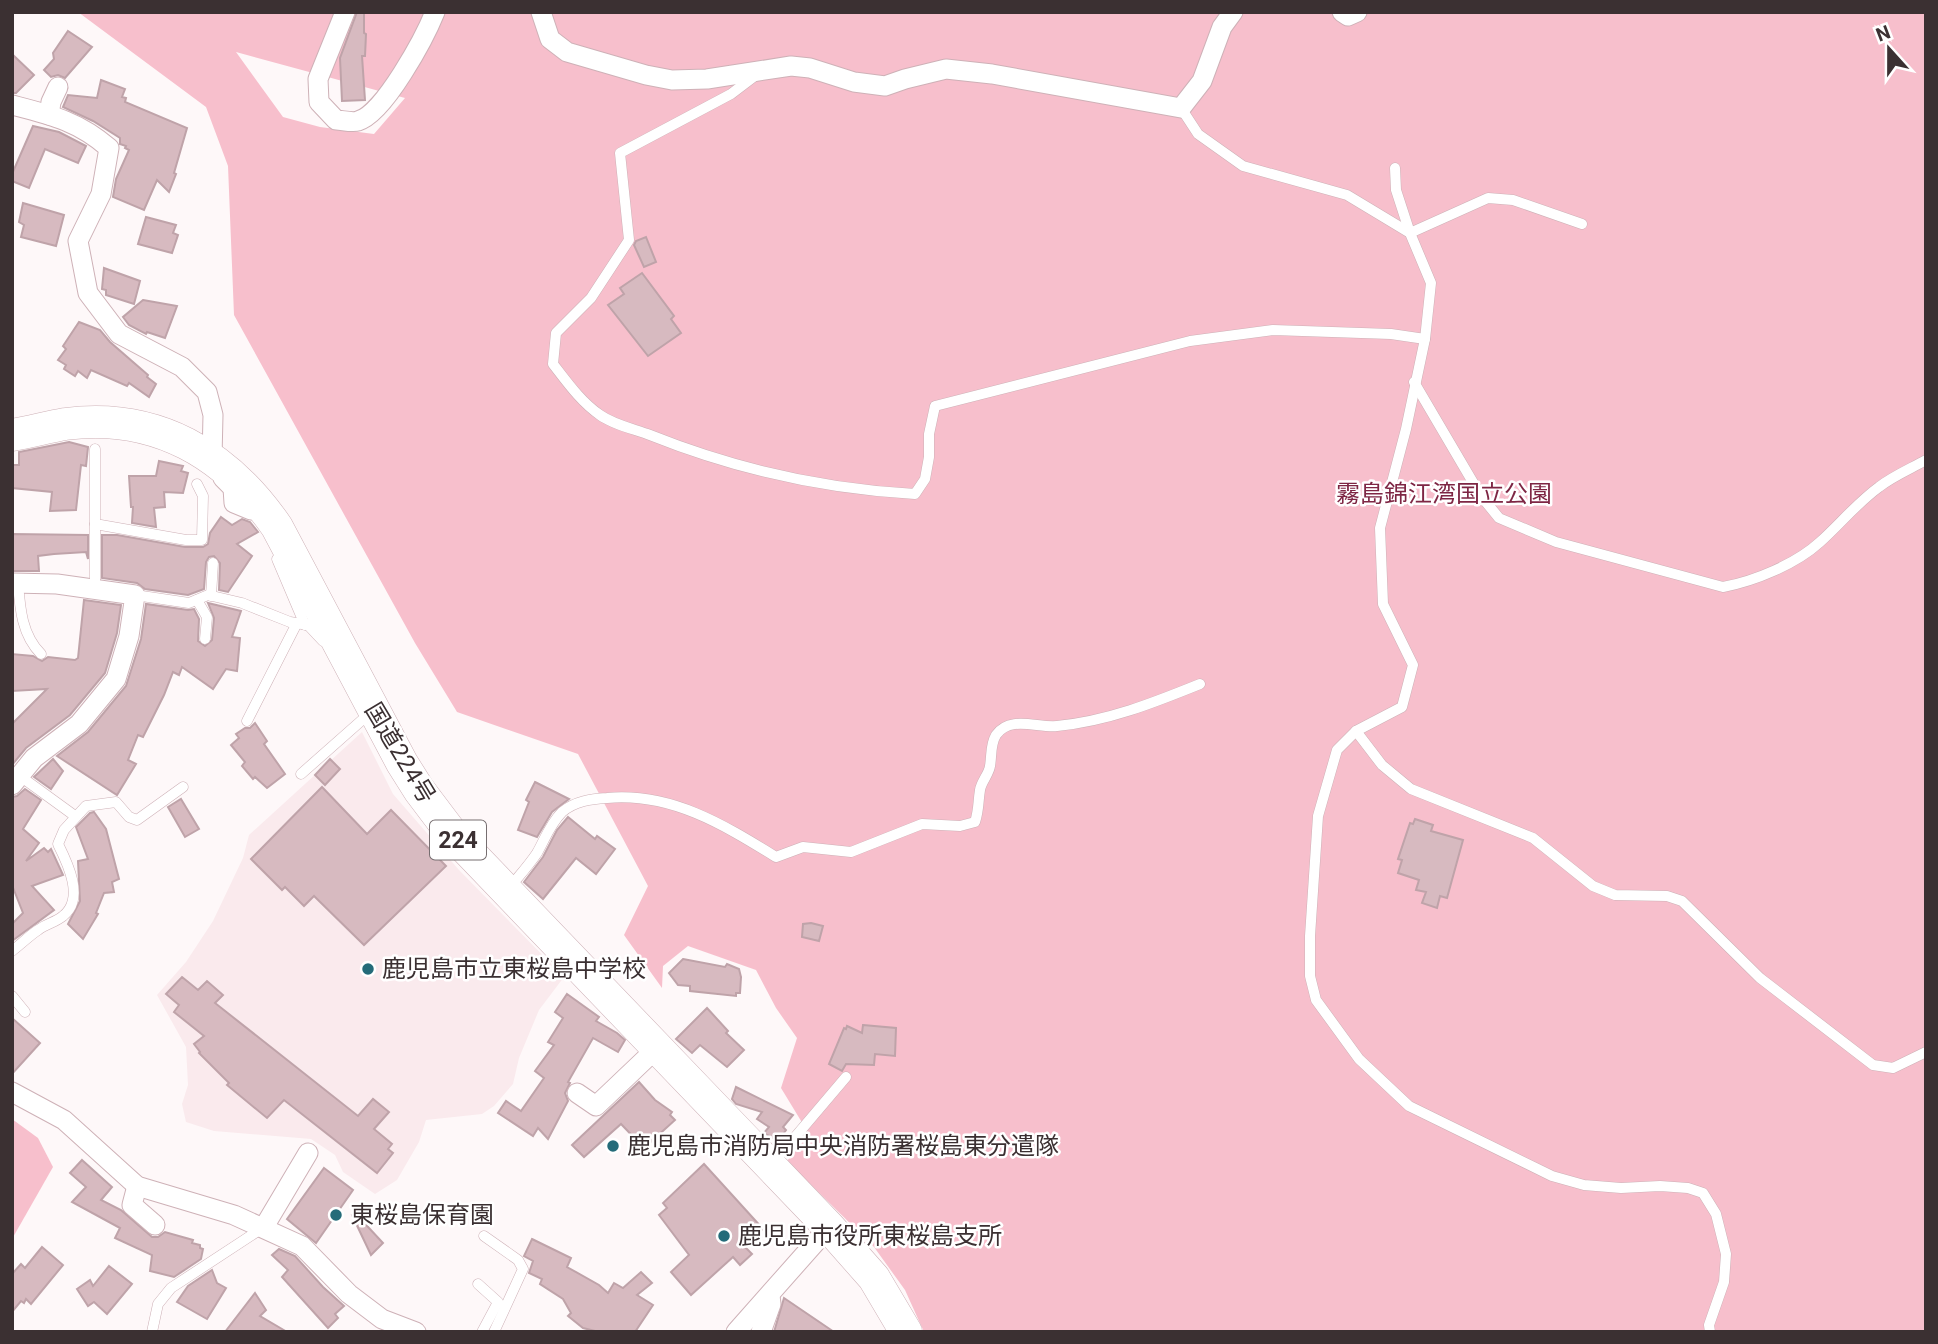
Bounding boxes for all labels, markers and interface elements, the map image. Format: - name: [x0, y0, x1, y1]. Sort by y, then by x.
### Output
- north arrow: [1854, 14, 1924, 84]
- text: N: [1873, 20, 1893, 47]
- park label: 霧島錦江湾国立公園: [1336, 480, 1552, 508]
- street label: 国道224号: [359, 698, 441, 808]
- road number: 224: [430, 820, 486, 860]
- place label: 鹿児島市立東桜島中学校: [382, 955, 646, 983]
- marker: 鹿児島市立東桜島中学校: [360, 961, 376, 977]
- place label: 鹿児島市消防局中央消防署桜島東分遣隊: [627, 1132, 1059, 1160]
- marker: 鹿児島市消防局中央消防署桜島東分遣隊: [605, 1138, 621, 1154]
- place label: 東桜島保育園: [350, 1201, 494, 1229]
- marker: 東桜島保育園: [328, 1207, 344, 1223]
- place label: 鹿児島市役所東桜島支所: [738, 1222, 1002, 1250]
- marker: 鹿児島市役所東桜島支所: [716, 1228, 732, 1244]

